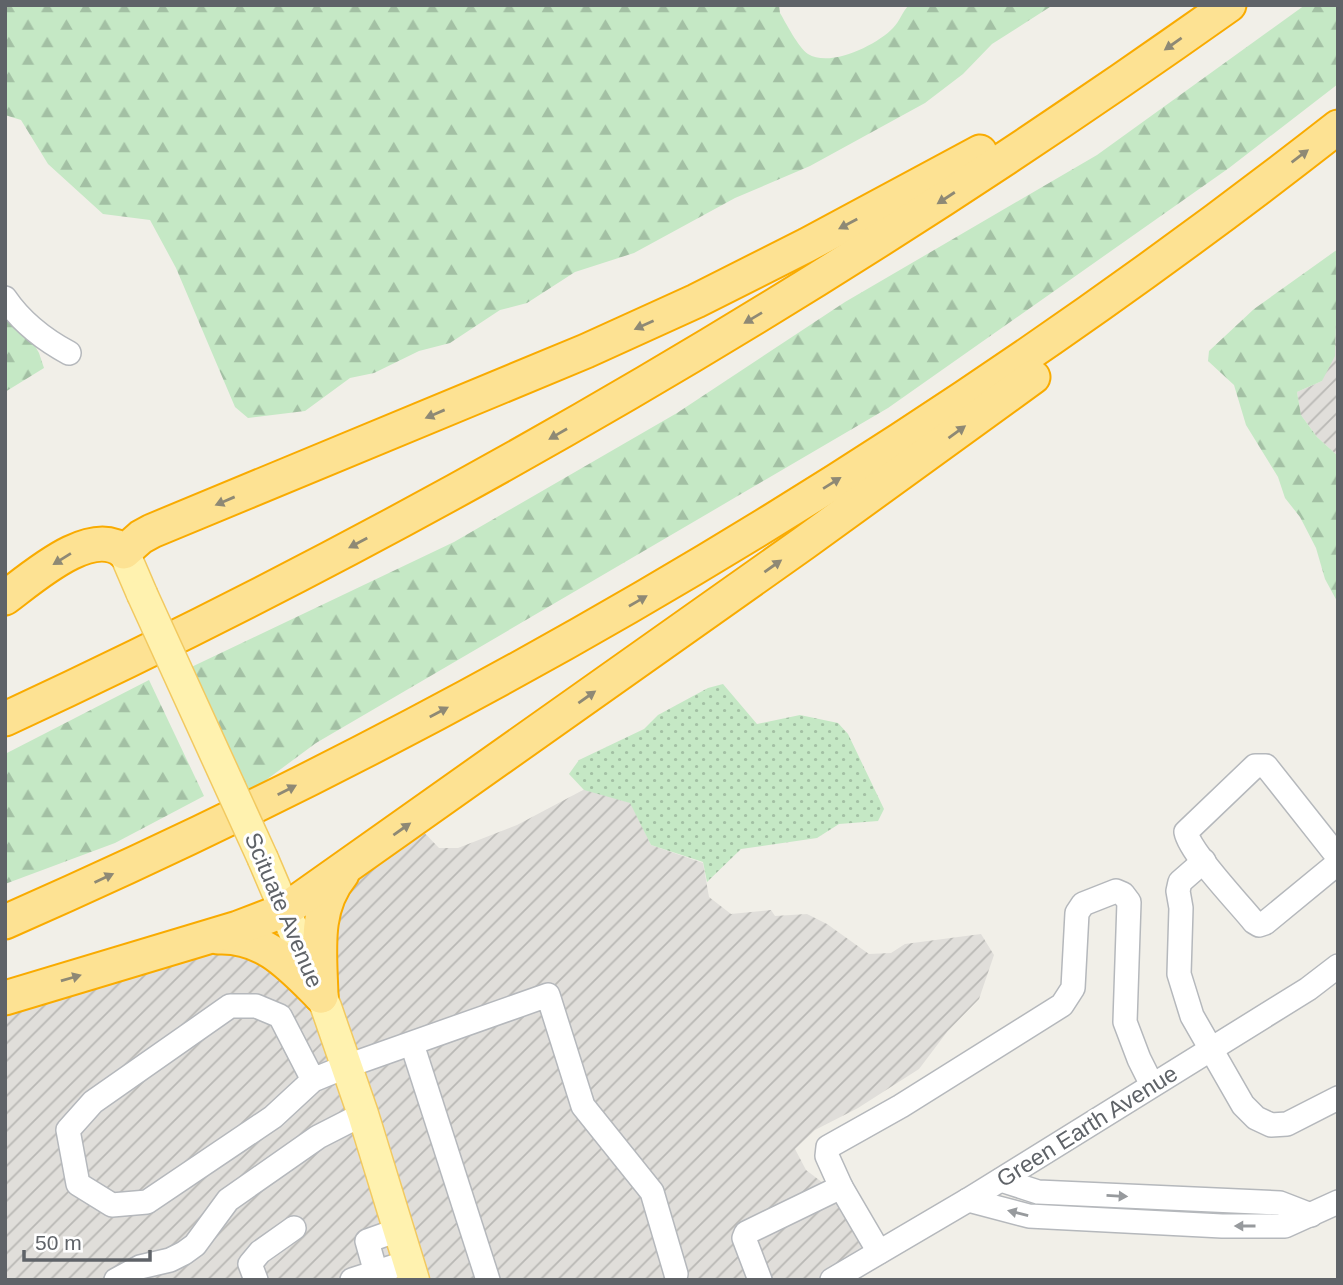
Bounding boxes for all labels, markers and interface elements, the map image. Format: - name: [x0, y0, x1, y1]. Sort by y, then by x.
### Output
- one-way arrow: [1164, 37, 1182, 51]
- one-way arrow: [1291, 150, 1309, 164]
- one-way arrow: [937, 191, 956, 204]
- one-way arrow: [838, 218, 858, 229]
- one-way arrow: [744, 312, 763, 324]
- one-way arrow: [634, 320, 655, 331]
- one-way arrow: [424, 408, 445, 419]
- one-way arrow: [948, 426, 966, 440]
- one-way arrow: [548, 428, 567, 440]
- one-way arrow: [823, 477, 842, 490]
- one-way arrow: [215, 495, 235, 507]
- one-way arrow: [348, 537, 368, 549]
- one-way arrow: [52, 552, 72, 565]
- one-way arrow: [764, 559, 782, 573]
- one-way arrow: [628, 595, 647, 607]
- one-way arrow: [578, 690, 596, 704]
- one-way arrow: [429, 706, 449, 717]
- one-way arrow: [277, 785, 297, 796]
- one-way arrow: [393, 822, 411, 836]
- street label: Scituate Avenue: [240, 829, 328, 991]
- one-way arrow: [94, 872, 114, 884]
- one-way arrow: [60, 973, 81, 983]
- street label: Green Earth Avenue: [992, 1060, 1182, 1192]
- one-way arrow: [1106, 1190, 1128, 1201]
- one-way arrow: [1007, 1207, 1029, 1218]
- scale bar: [24, 1218, 150, 1262]
- one-way arrow: [1234, 1220, 1256, 1232]
- text: 50 m: [35, 1231, 82, 1254]

